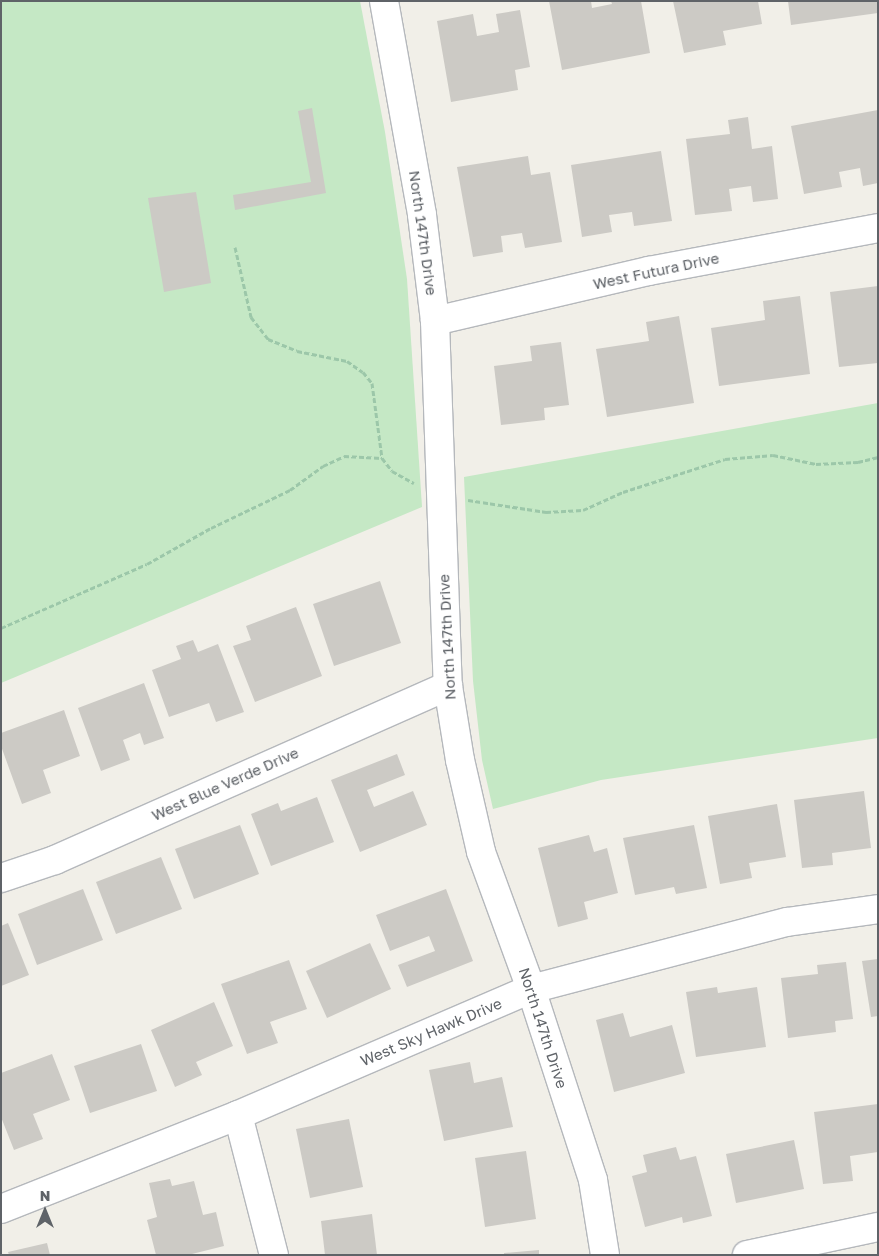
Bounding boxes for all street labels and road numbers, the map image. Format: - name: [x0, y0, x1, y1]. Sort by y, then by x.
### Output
- street label: North 147th Drive: [405, 169, 441, 297]
- street label: West Futura Drive: [591, 249, 721, 293]
- street label: North 147th Drive: [435, 574, 459, 700]
- street label: West Blue Verde Drive: [149, 743, 301, 825]
- street label: North 147th Drive: [515, 965, 571, 1091]
- street label: West Sky Hawk Drive: [358, 994, 504, 1070]

